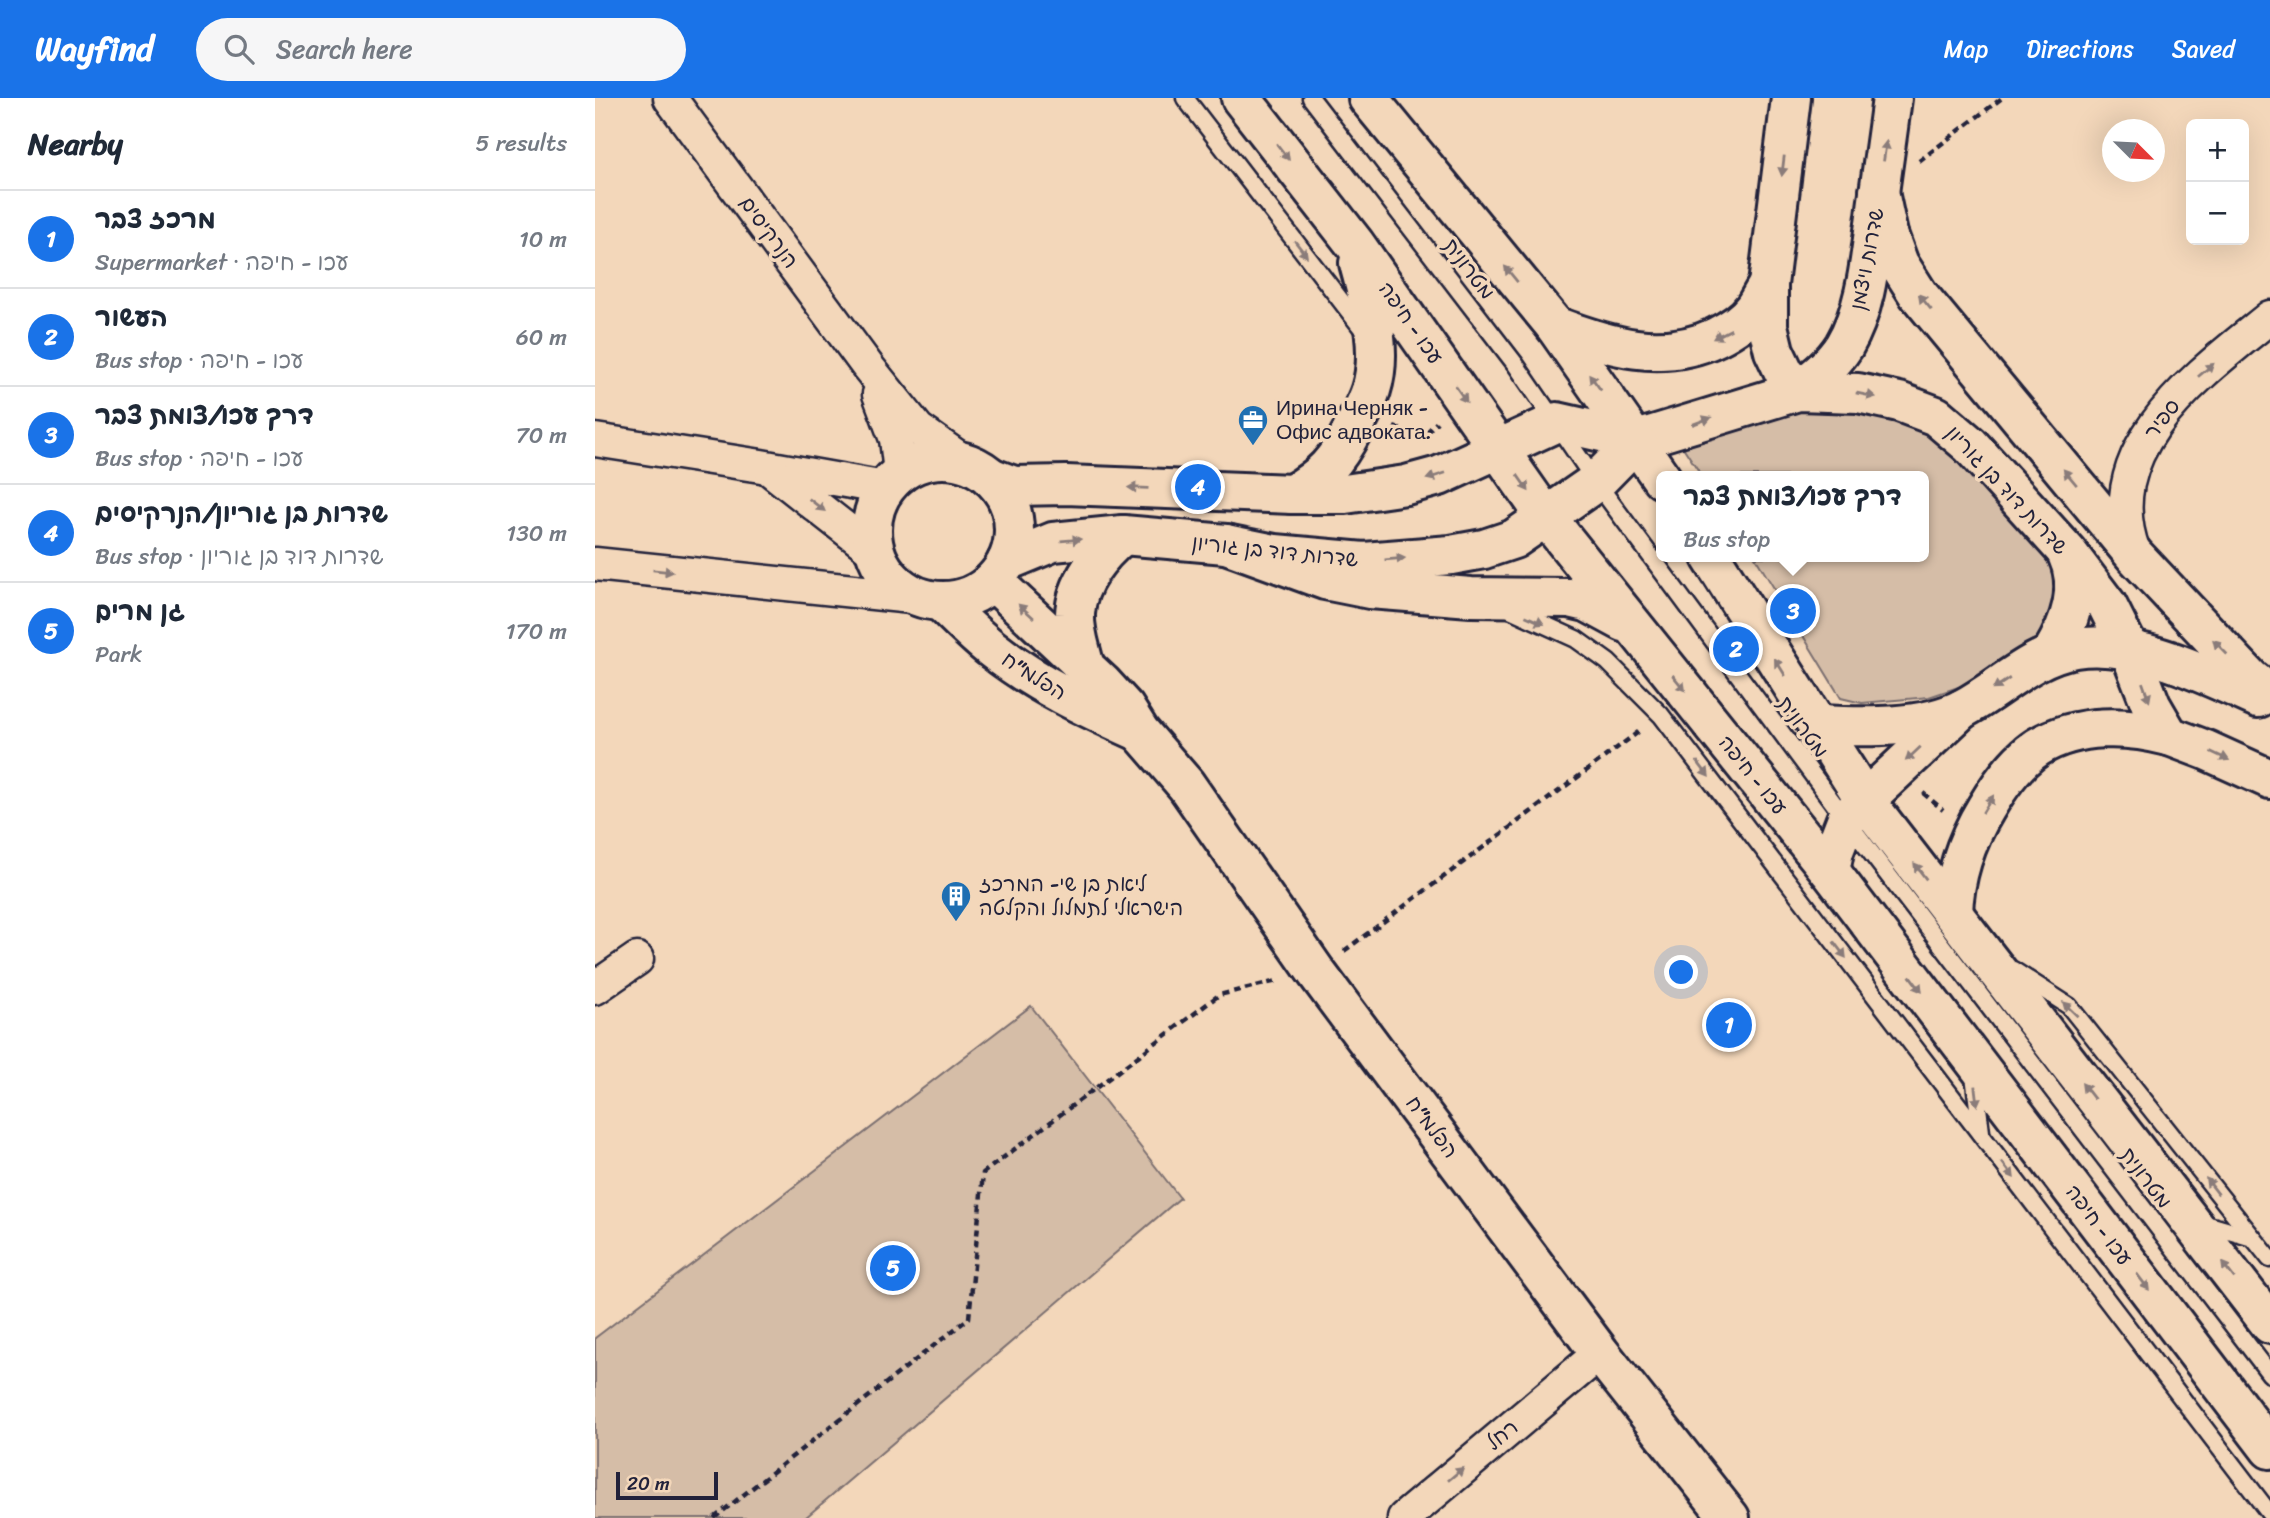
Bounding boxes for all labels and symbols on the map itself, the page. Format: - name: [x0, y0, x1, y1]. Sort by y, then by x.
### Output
- north arrow: [2102, 119, 2165, 182]
- one-way arrow: [1879, 140, 1890, 162]
- one-way arrow: [1275, 142, 1290, 160]
- one-way arrow: [1777, 155, 1788, 177]
- street label: הנרקיסים: [729, 187, 809, 277]
- street label: שדרות ויצמן: [1838, 204, 1896, 314]
- street label: מטרונית: [1433, 230, 1505, 308]
- one-way arrow: [1294, 240, 1308, 258]
- one-way arrow: [1504, 265, 1519, 283]
- street label: עכו - חיפה: [1368, 273, 1454, 373]
- one-way arrow: [1917, 293, 1932, 311]
- one-way arrow: [1712, 327, 1732, 339]
- one-way arrow: [2197, 363, 2214, 378]
- one-way arrow: [1588, 373, 1602, 391]
- one-way arrow: [1454, 385, 1468, 403]
- place label: Ирина Черняк - Офис адвоката.: [1276, 389, 1432, 451]
- one-way arrow: [1855, 389, 1877, 400]
- street label: ספיר: [2134, 390, 2190, 448]
- office icon: Ирина Черняк - Офис адвоката.: [1236, 403, 1270, 447]
- one-way arrow: [1691, 415, 1712, 426]
- street label: שדרות דוד בן גוריון: [1936, 416, 2078, 564]
- pin: 4: [1175, 461, 1221, 513]
- one-way arrow: [2062, 468, 2078, 486]
- one-way arrow: [1426, 471, 1447, 482]
- one-way arrow: [1516, 474, 1530, 492]
- one-way arrow: [1126, 482, 1148, 493]
- one-way arrow: [808, 497, 825, 512]
- street label: שדרות דוד בן גוריון: [1190, 523, 1360, 579]
- one-way arrow: [1060, 534, 1082, 545]
- one-way arrow: [1384, 553, 1406, 564]
- one-way arrow: [652, 566, 674, 577]
- pin: 3: [1770, 585, 1816, 637]
- one-way arrow: [1018, 604, 1035, 619]
- one-way arrow: [1525, 615, 1546, 626]
- pin: 2: [1713, 623, 1759, 675]
- one-way arrow: [2213, 639, 2229, 656]
- street label: הפלמ"ח: [994, 641, 1074, 711]
- one-way arrow: [1774, 658, 1787, 677]
- one-way arrow: [1672, 674, 1687, 692]
- one-way arrow: [1991, 678, 2010, 691]
- one-way arrow: [2141, 681, 2152, 702]
- street label: מטרונית: [1767, 688, 1839, 766]
- street label: עכו - חיפה: [1708, 726, 1798, 824]
- one-way arrow: [1905, 746, 1922, 762]
- one-way arrow: [2210, 750, 2230, 762]
- one-way arrow: [1695, 760, 1709, 778]
- one-way arrow: [1982, 795, 1995, 814]
- one-way arrow: [1913, 862, 1927, 881]
- place label: ליאת בן שי- המרכז הישראלי לתמלול והקלטה: [979, 865, 1183, 927]
- building icon: ליאת בן שי- המרכז הישראלי לתמלול והקלטה: [939, 879, 973, 923]
- one-way arrow: [1833, 941, 1847, 959]
- your location: [1664, 955, 1698, 989]
- one-way arrow: [1908, 975, 1923, 993]
- pin: 1: [1706, 999, 1752, 1051]
- one-way arrow: [2061, 1001, 2078, 1018]
- one-way arrow: [2081, 1082, 2096, 1100]
- one-way arrow: [1971, 1085, 1982, 1107]
- street label: הפלמ"ח: [1395, 1087, 1469, 1167]
- street label: מטרונית: [2110, 1139, 2182, 1217]
- one-way arrow: [2001, 1161, 2015, 1179]
- street label: עכו - חיפה: [2055, 1176, 2143, 1274]
- one-way arrow: [2205, 1178, 2220, 1196]
- pin: 5: [870, 1242, 916, 1294]
- one-way arrow: [2221, 1262, 2236, 1280]
- one-way arrow: [2135, 1273, 2149, 1291]
- street label: רחל: [1477, 1409, 1527, 1461]
- one-way arrow: [1447, 1466, 1465, 1482]
- scale bar: [616, 1469, 717, 1501]

